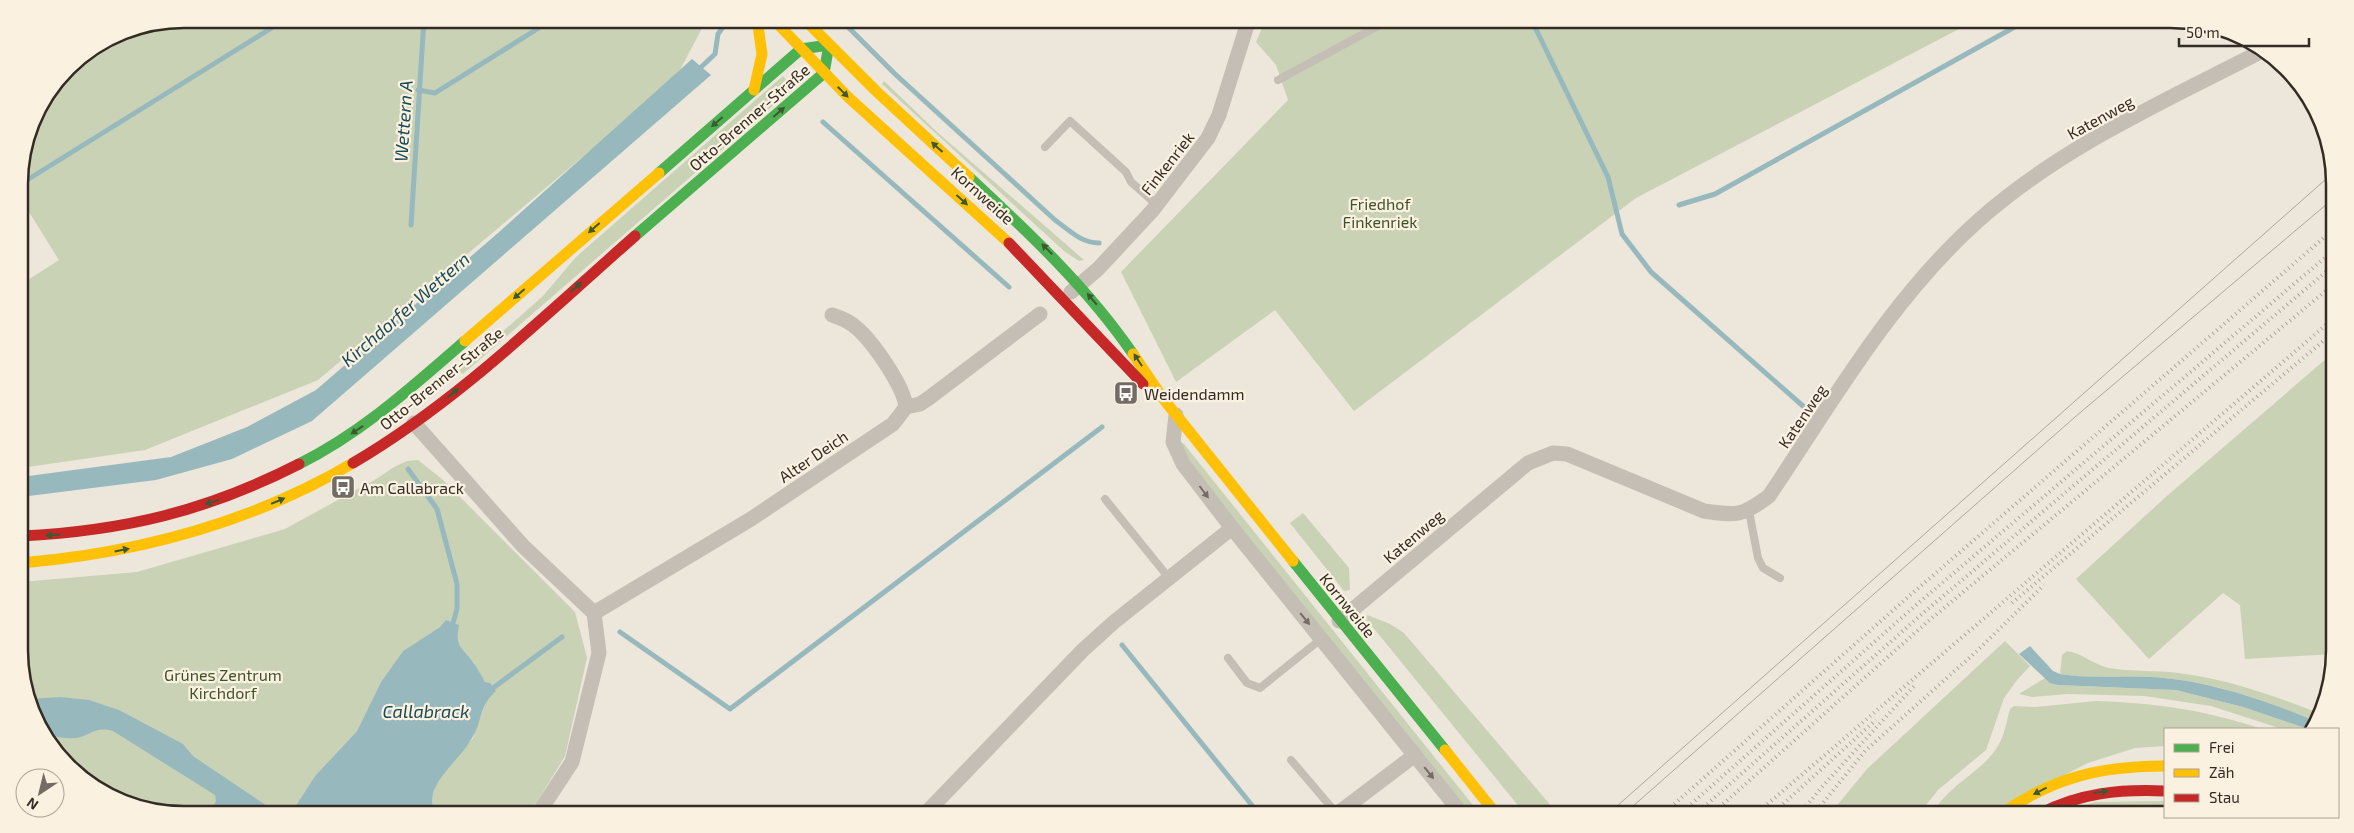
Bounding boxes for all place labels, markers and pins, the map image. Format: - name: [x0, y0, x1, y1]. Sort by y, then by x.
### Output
- bus stop icon: Weidendamm: [1113, 380, 1139, 406]
- place label: Weidendamm: [1144, 384, 1244, 403]
- bus stop icon: Am Callabrack: [330, 474, 356, 500]
- place label: Am Callabrack: [360, 478, 464, 497]

